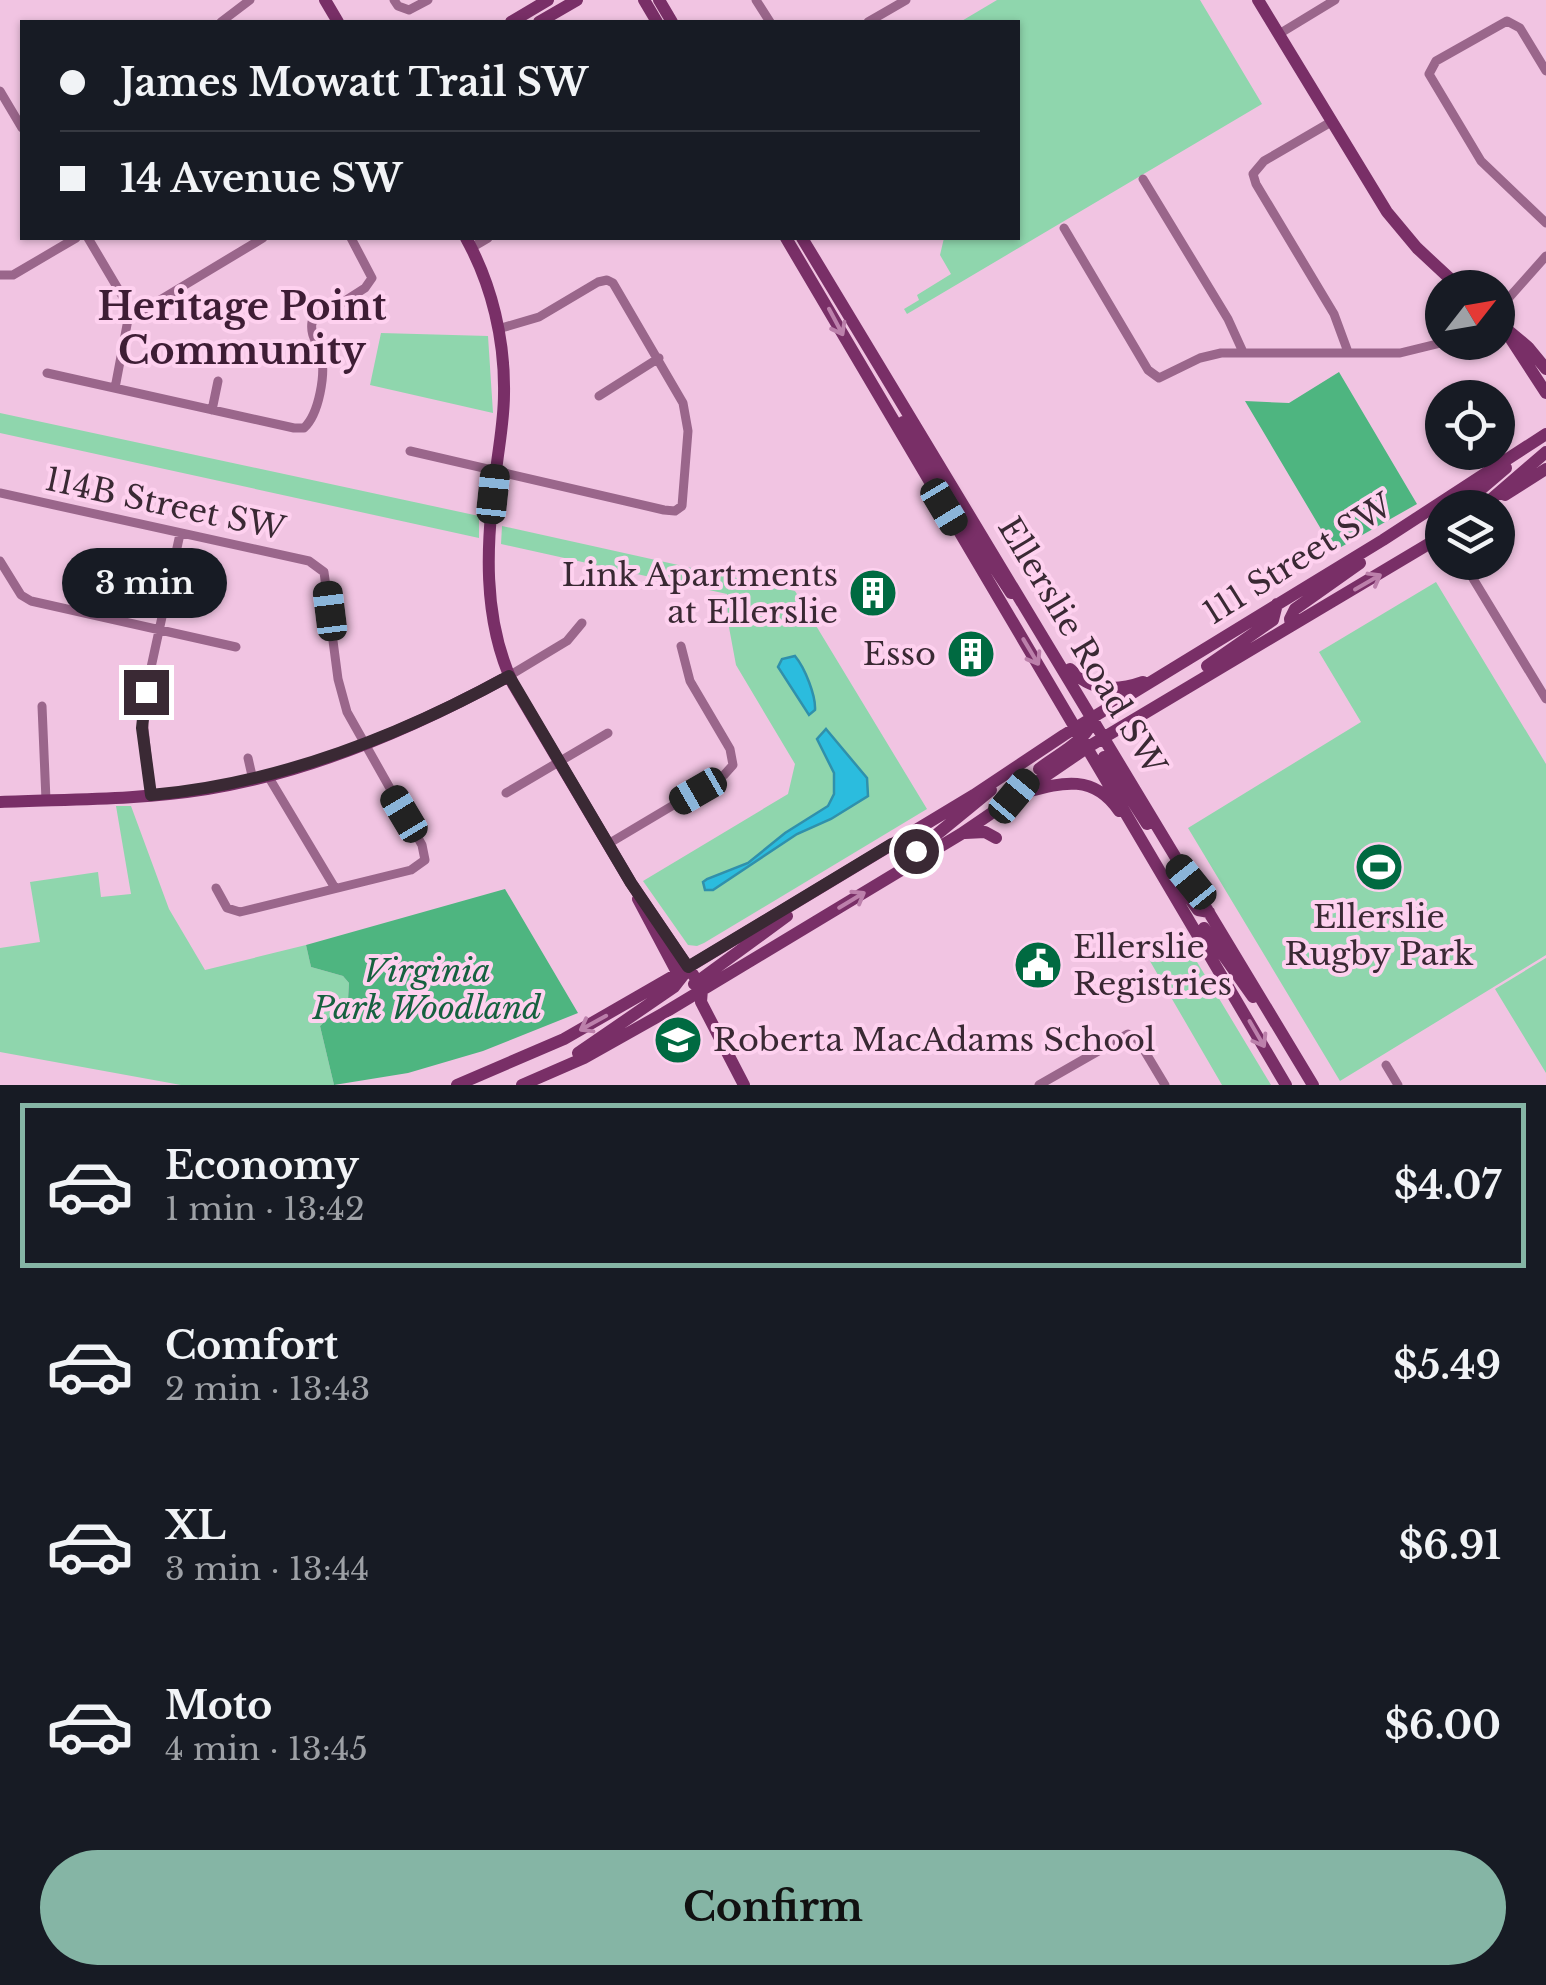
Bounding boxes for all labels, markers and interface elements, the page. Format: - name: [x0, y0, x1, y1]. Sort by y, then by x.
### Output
- text: James Mowatt Trail SW: [120, 59, 588, 106]
- text: 14 Avenue SW: [120, 155, 403, 202]
- north arrow: [1425, 270, 1515, 360]
- map controls: [1425, 270, 1515, 580]
- district label: Heritage Point Community: [98, 283, 387, 374]
- one-way arrow: [826, 306, 846, 336]
- button: locate: [1425, 380, 1515, 470]
- street label: 114B Street SW: [41, 459, 289, 549]
- car: [475, 463, 511, 525]
- car: [916, 474, 972, 540]
- street label: 111 Street SW: [1196, 485, 1400, 633]
- button: layers: [1425, 490, 1515, 580]
- street label: Ellerslie Road SW: [989, 510, 1175, 782]
- callout: 3 min: [64, 547, 228, 617]
- place label: Link Apartments at Ellerslie: [562, 555, 838, 632]
- text: 3 min: [95, 563, 194, 603]
- building icon: Link Apartments at Ellerslie: [847, 567, 899, 619]
- one-way arrow: [1353, 572, 1381, 592]
- car: [311, 579, 349, 643]
- building icon: Esso: [945, 628, 997, 680]
- place label: Esso: [863, 634, 936, 674]
- one-way arrow: [1021, 637, 1041, 666]
- route end: [124, 670, 169, 715]
- car: [665, 763, 731, 819]
- car: [983, 763, 1045, 829]
- car: [376, 781, 432, 847]
- route start: [894, 829, 939, 874]
- sports icon: Ellerslie Rugby Park: [1353, 841, 1405, 893]
- car: [1160, 849, 1222, 915]
- one-way arrow: [837, 890, 866, 910]
- place label: Ellerslie Rugby Park: [1284, 897, 1474, 974]
- place label: Ellerslie Registries: [1073, 927, 1232, 1004]
- public building icon: Ellerslie Registries: [1012, 939, 1064, 991]
- park label: Virginia Park Woodland: [312, 951, 542, 1028]
- one-way arrow: [578, 1014, 608, 1034]
- school or university icon: Roberta MacAdams School: [652, 1014, 704, 1066]
- one-way arrow: [1247, 1019, 1267, 1048]
- place label: Roberta MacAdams School: [713, 1020, 1155, 1060]
- icon: car: [45, 1141, 135, 1231]
- text: Economy: [165, 1142, 359, 1189]
- text: $4.07: [1394, 1162, 1501, 1209]
- text: 1 min · 13:42: [165, 1189, 365, 1229]
- icon: car: [45, 1321, 135, 1411]
- text: Comfort: [165, 1322, 338, 1369]
- text: $5.49: [1393, 1342, 1501, 1389]
- text: 2 min · 13:43: [165, 1369, 370, 1409]
- icon: car: [45, 1501, 135, 1591]
- text: XL: [165, 1502, 226, 1549]
- text: $6.91: [1399, 1522, 1501, 1569]
- text: 3 min · 13:44: [165, 1549, 369, 1589]
- icon: car: [45, 1681, 135, 1771]
- text: Moto: [165, 1682, 272, 1729]
- text: $6.00: [1384, 1702, 1501, 1749]
- text: 4 min · 13:45: [165, 1729, 368, 1769]
- button: Confirm: [40, 1850, 1506, 1965]

